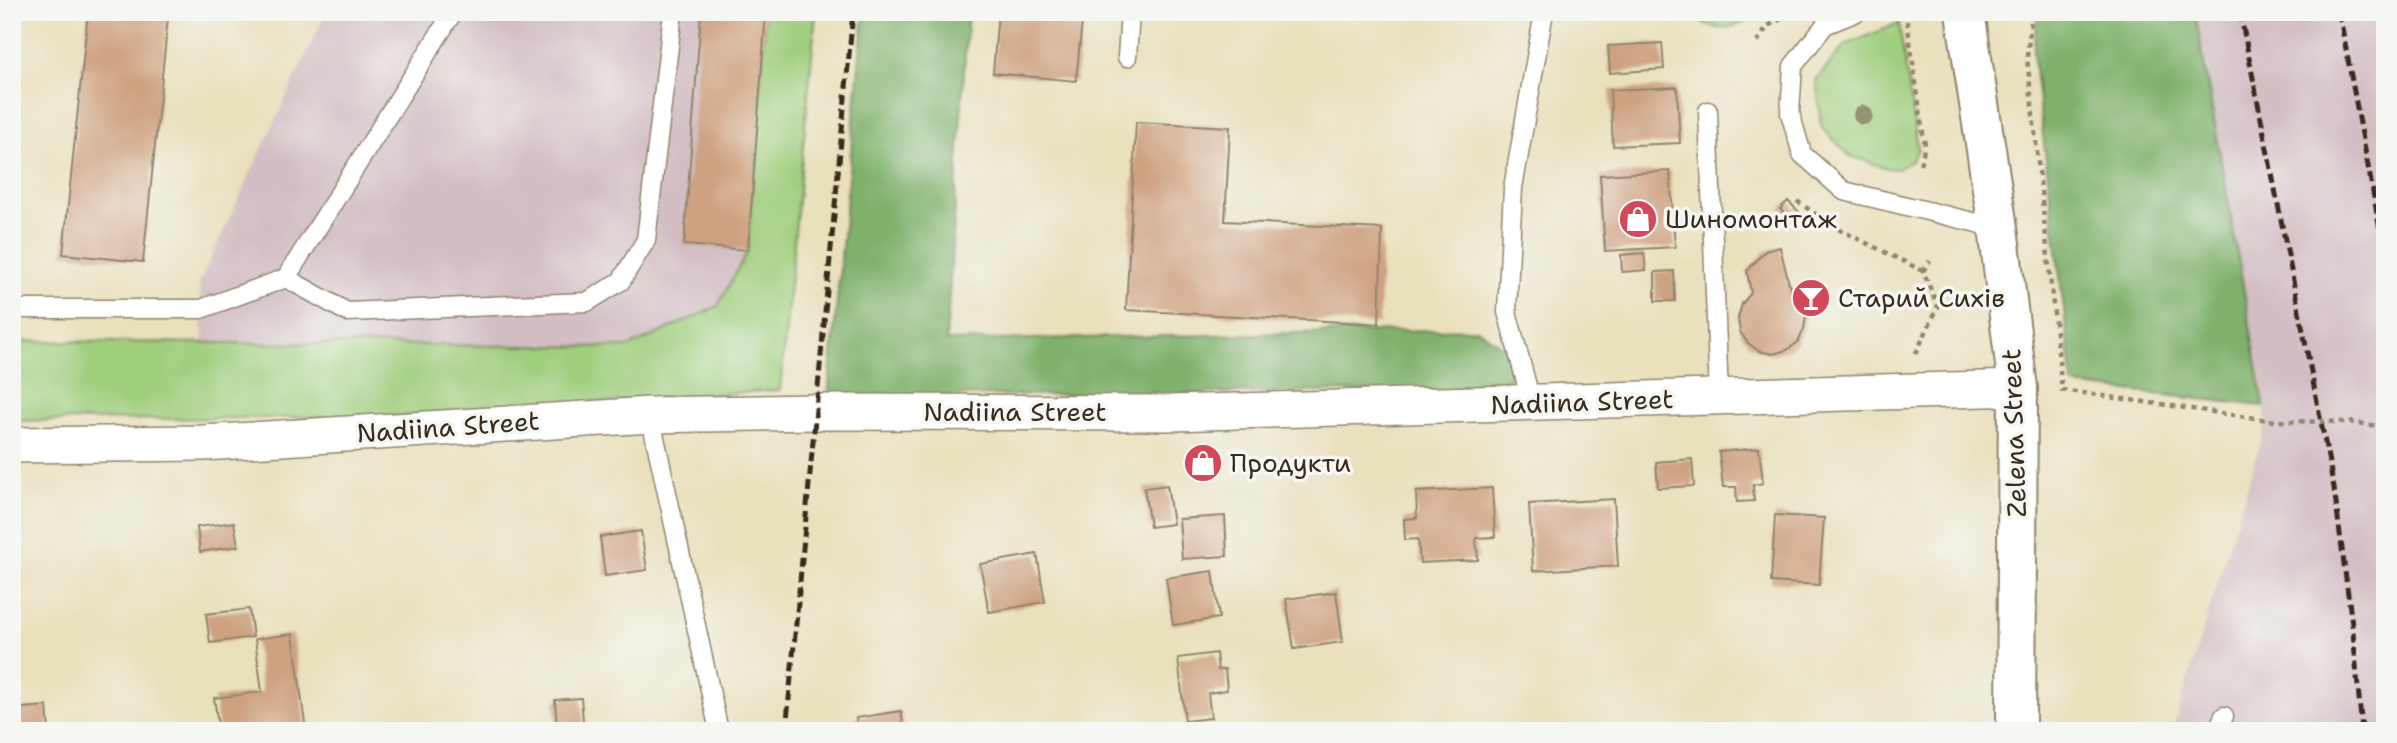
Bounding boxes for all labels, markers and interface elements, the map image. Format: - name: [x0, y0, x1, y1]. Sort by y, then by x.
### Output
- shop icon: Шиномонтаж: [1617, 198, 1659, 240]
- place label: Шиномонтаж: [1665, 201, 1837, 236]
- bar icon: Старий Сихів: [1790, 277, 1832, 319]
- place label: Старий Сихів: [1838, 280, 2005, 315]
- street label: Zelena Street: [1993, 348, 2034, 518]
- street label: Nadiina Street: [1490, 381, 1674, 422]
- street label: Nadiina Street: [923, 394, 1107, 429]
- street label: Nadiina Street: [355, 403, 541, 450]
- shop icon: Продукти: [1182, 442, 1224, 484]
- place label: Продукти: [1230, 445, 1351, 480]

